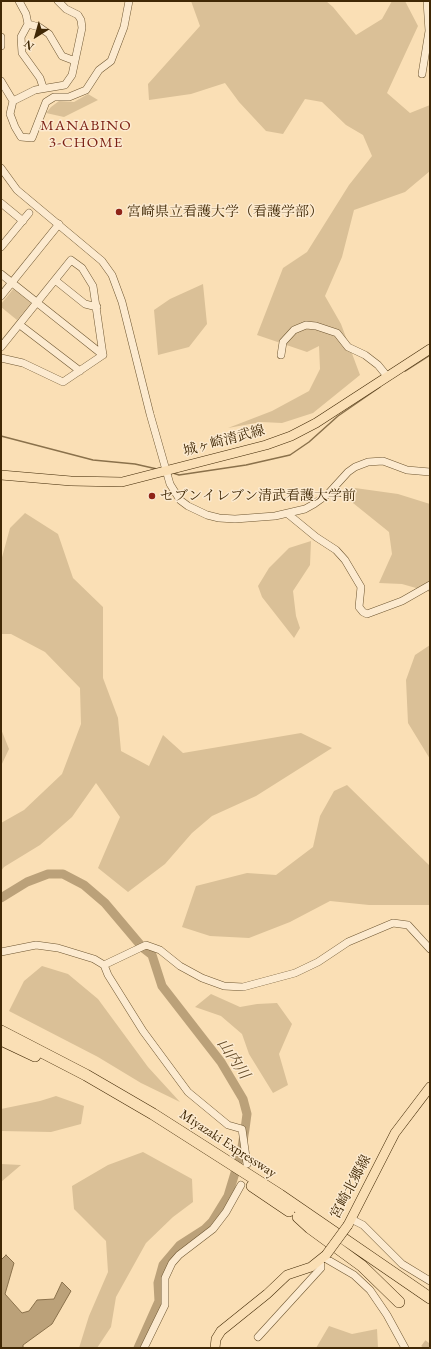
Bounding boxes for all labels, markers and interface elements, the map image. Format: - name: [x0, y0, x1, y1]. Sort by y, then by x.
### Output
- north arrow: [16, 16, 56, 56]
- text: N: [21, 37, 37, 54]
- district label: MANABINO 3-CHOME: [40, 117, 132, 152]
- place label: 宮崎県立看護大学（看護学部）: [127, 204, 323, 220]
- marker: 宮崎県立看護大学（看護学部）: [114, 207, 124, 217]
- street label: 城ヶ崎清武線: [181, 422, 267, 460]
- place label: セブンイレブン清武看護大学前: [160, 488, 356, 504]
- marker: セブンイレブン清武看護大学前: [147, 491, 157, 501]
- water label: 山内川: [213, 1035, 253, 1083]
- street label: Miyazaki Expressway: [176, 1106, 280, 1182]
- street label: 宮崎北郷線: [327, 1152, 375, 1222]

